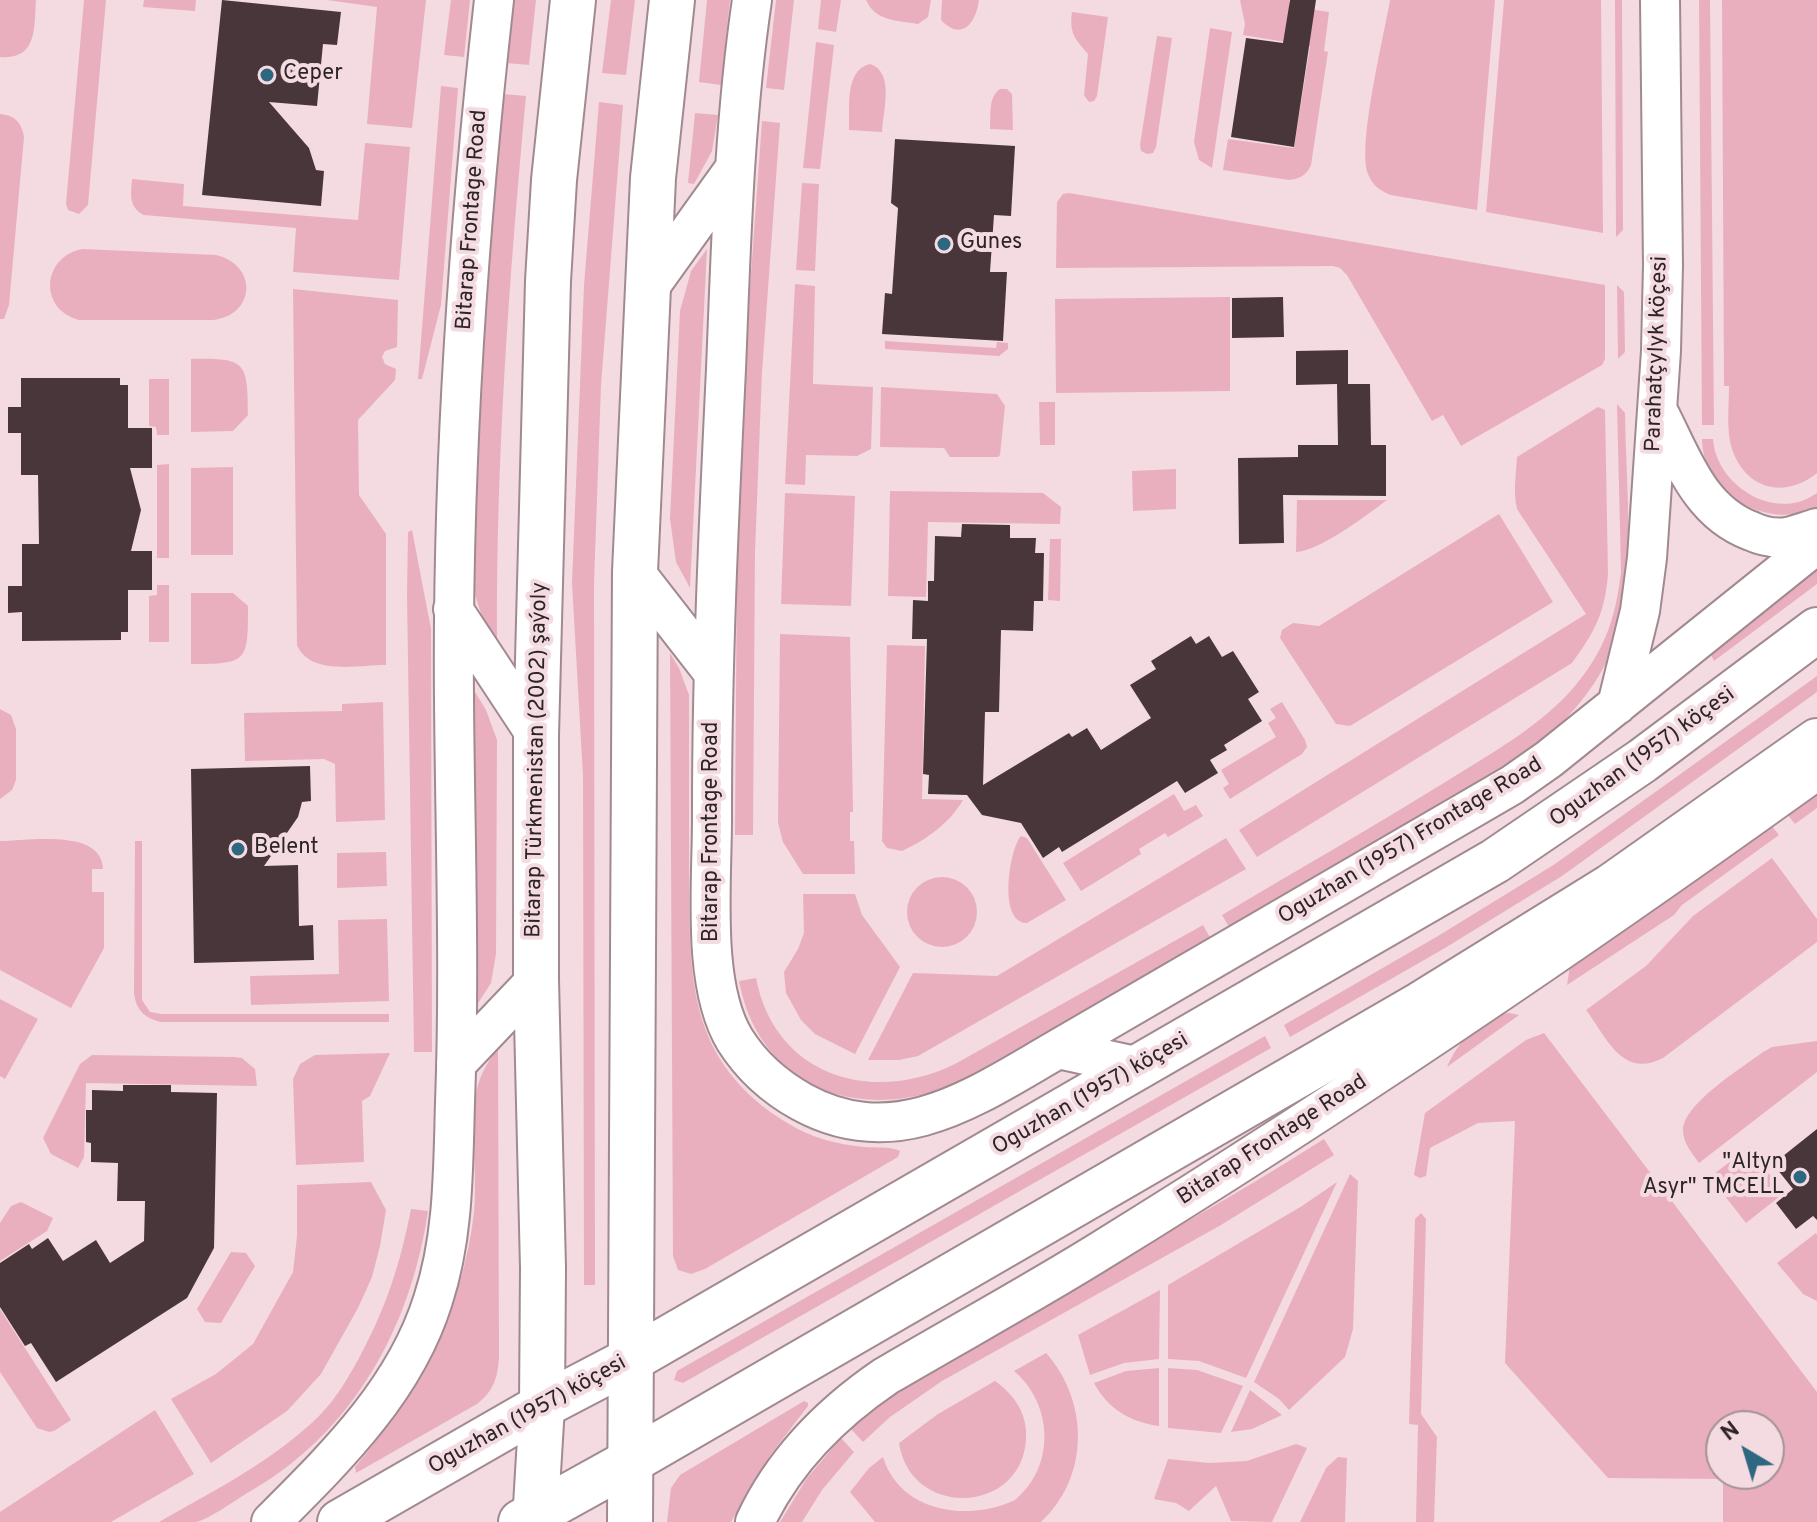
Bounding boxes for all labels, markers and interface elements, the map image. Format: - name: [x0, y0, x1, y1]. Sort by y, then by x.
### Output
- place label: Ceper: [283, 62, 343, 88]
- marker: Ceper: [258, 66, 276, 84]
- street label: Bitarap Frontage Road: [452, 109, 494, 331]
- place label: Gunes: [960, 231, 1022, 257]
- marker: Gunes: [935, 235, 953, 253]
- street label: Parahatçylyk köçesi: [1641, 256, 1675, 452]
- street label: Bitarap Türkmenistan (2002) şaýoly: [522, 582, 554, 938]
- street label: Oguzhan (1957) köçesi: [1545, 682, 1741, 834]
- street label: Bitarap Frontage Road: [700, 722, 726, 942]
- street label: Oguzhan (1957) Frontage Road: [1274, 753, 1548, 931]
- place label: Belent: [254, 836, 319, 862]
- marker: Belent: [229, 840, 247, 858]
- street label: Oguzhan (1957) köçesi: [988, 1028, 1194, 1162]
- street label: Bitarap Frontage Road: [1173, 1070, 1373, 1212]
- place label: "Altyn Asyr" TMCELL: [1643, 1151, 1784, 1202]
- marker: "Altyn Asyr" TMCELL: [1791, 1168, 1809, 1186]
- street label: Oguzhan (1957) köçesi: [424, 1351, 632, 1481]
- north arrow: [1705, 1410, 1785, 1490]
- text: N: [1717, 1417, 1746, 1448]

